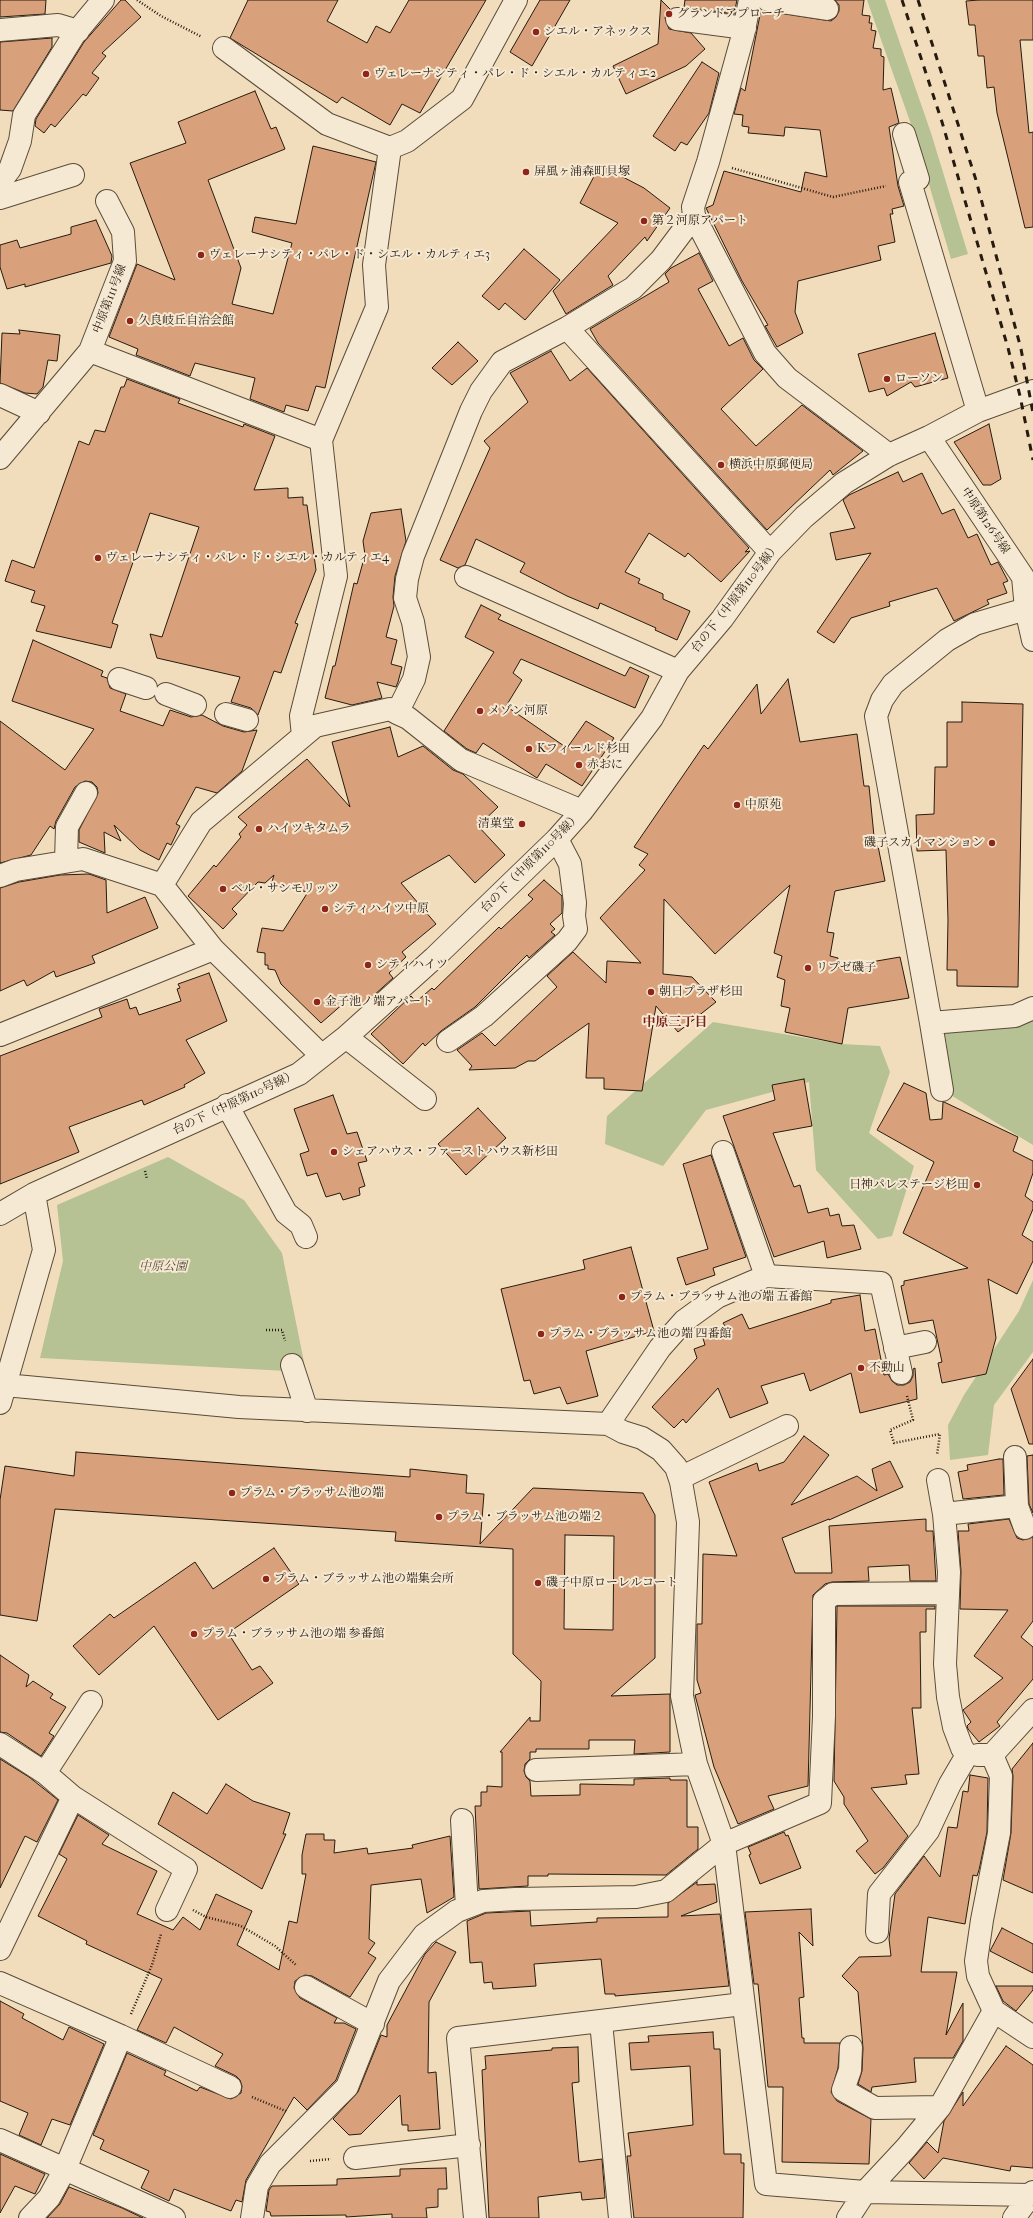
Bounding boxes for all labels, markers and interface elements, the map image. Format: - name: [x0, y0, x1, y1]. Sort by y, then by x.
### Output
- place label: グランドアプローチ: [677, 7, 785, 21]
- marker: グランドアプローチ: [664, 9, 674, 19]
- place label: シエル・アネックス: [544, 25, 652, 39]
- marker: シエル・アネックス: [531, 27, 541, 37]
- place label: ヴェレーナシティ・パレ・ド・シエル・カルティエ2: [374, 67, 656, 81]
- marker: ヴェレーナシティ・パレ・ド・シエル・カルティエ2: [361, 69, 371, 79]
- place label: 屏風ヶ浦森町貝塚: [534, 165, 630, 179]
- marker: 屏風ヶ浦森町貝塚: [521, 167, 531, 177]
- place label: 第２河原アパート: [652, 214, 748, 228]
- marker: 第２河原アパート: [639, 216, 649, 226]
- place label: ヴェレーナシティ・パレ・ド・シエル・カルティエ3: [209, 248, 490, 262]
- marker: ヴェレーナシティ・パレ・ド・シエル・カルティエ3: [196, 250, 206, 260]
- street label: 中原第111号線: [90, 262, 130, 336]
- place label: 久良岐丘自治会館: [138, 314, 234, 328]
- marker: 久良岐丘自治会館: [125, 316, 135, 326]
- place label: ローソン: [895, 372, 943, 386]
- marker: ローソン: [882, 374, 892, 384]
- place label: 横浜中原郵便局: [729, 458, 813, 472]
- marker: 横浜中原郵便局: [716, 460, 726, 470]
- street label: 中原第126号線: [958, 485, 1012, 557]
- street label: 台の下（中原第110号線）: [689, 540, 783, 656]
- place label: ヴェレーナシティ・パレ・ド・シエル・カルティエ4: [106, 551, 389, 565]
- marker: ヴェレーナシティ・パレ・ド・シエル・カルティエ4: [93, 553, 103, 563]
- place label: メゾン河原: [488, 704, 548, 718]
- marker: メゾン河原: [475, 706, 485, 716]
- place label: Kフィールド杉田: [537, 742, 630, 756]
- marker: Kフィールド杉田: [524, 744, 534, 754]
- place label: 赤おに: [587, 758, 623, 772]
- marker: 赤おに: [574, 760, 584, 770]
- place label: 中原苑: [745, 798, 781, 812]
- marker: 中原苑: [732, 800, 742, 810]
- street label: 台の下（中原第110号線）: [478, 810, 584, 916]
- place label: 清菓堂: [478, 817, 514, 831]
- marker: 清菓堂: [517, 819, 527, 829]
- place label: ハイツキタムラ: [267, 822, 351, 836]
- marker: ハイツキタムラ: [254, 824, 264, 834]
- place label: 磯子スカイマンション: [864, 836, 984, 850]
- marker: 磯子スカイマンション: [987, 838, 997, 848]
- place label: ベル・サンモリッツ: [231, 882, 339, 896]
- marker: ベル・サンモリッツ: [218, 884, 228, 894]
- place label: シティハイツ中原: [333, 902, 429, 916]
- marker: シティハイツ中原: [320, 904, 330, 914]
- place label: シティハイツ: [376, 958, 448, 972]
- marker: シティハイツ: [363, 960, 373, 970]
- place label: リプゼ磯子: [816, 961, 876, 975]
- marker: リプゼ磯子: [803, 963, 813, 973]
- place label: 朝日プラザ杉田: [659, 985, 743, 999]
- marker: 朝日プラザ杉田: [646, 987, 656, 997]
- place label: 金子池ノ端アパート: [325, 995, 433, 1009]
- marker: 金子池ノ端アパート: [312, 997, 322, 1007]
- district label: 中原三丁目: [643, 1015, 707, 1031]
- street label: 台の下（中原第110号線）: [171, 1068, 299, 1138]
- place label: シェアハウス・ファーストハウス新杉田: [342, 1145, 558, 1159]
- marker: シェアハウス・ファーストハウス新杉田: [329, 1147, 339, 1157]
- place label: 日神パレステージ杉田: [849, 1178, 969, 1192]
- marker: 日神パレステージ杉田: [972, 1180, 982, 1190]
- park label: 中原公園: [139, 1260, 187, 1274]
- place label: プラム・ブラッサム池の端 五番館: [630, 1290, 813, 1304]
- marker: プラム・ブラッサム池の端 五番館: [617, 1292, 627, 1302]
- place label: プラム・ブラッサム池の端 四番館: [549, 1327, 732, 1341]
- marker: プラム・ブラッサム池の端 四番館: [536, 1329, 546, 1339]
- place label: 不動山: [869, 1361, 905, 1375]
- marker: 不動山: [856, 1363, 866, 1373]
- place label: プラム・ブラッサム池の端: [240, 1486, 384, 1500]
- marker: プラム・ブラッサム池の端: [227, 1488, 237, 1498]
- place label: プラム・ブラッサム池の端２: [447, 1510, 603, 1524]
- marker: プラム・ブラッサム池の端２: [434, 1512, 444, 1522]
- place label: プラム・ブラッサム池の端集会所: [274, 1572, 454, 1586]
- marker: プラム・ブラッサム池の端集会所: [261, 1574, 271, 1584]
- place label: 磯子中原ローレルコート: [546, 1576, 678, 1590]
- marker: 磯子中原ローレルコート: [533, 1578, 543, 1588]
- place label: プラム・ブラッサム池の端 参番館: [202, 1627, 385, 1641]
- marker: プラム・ブラッサム池の端 参番館: [189, 1629, 199, 1639]

